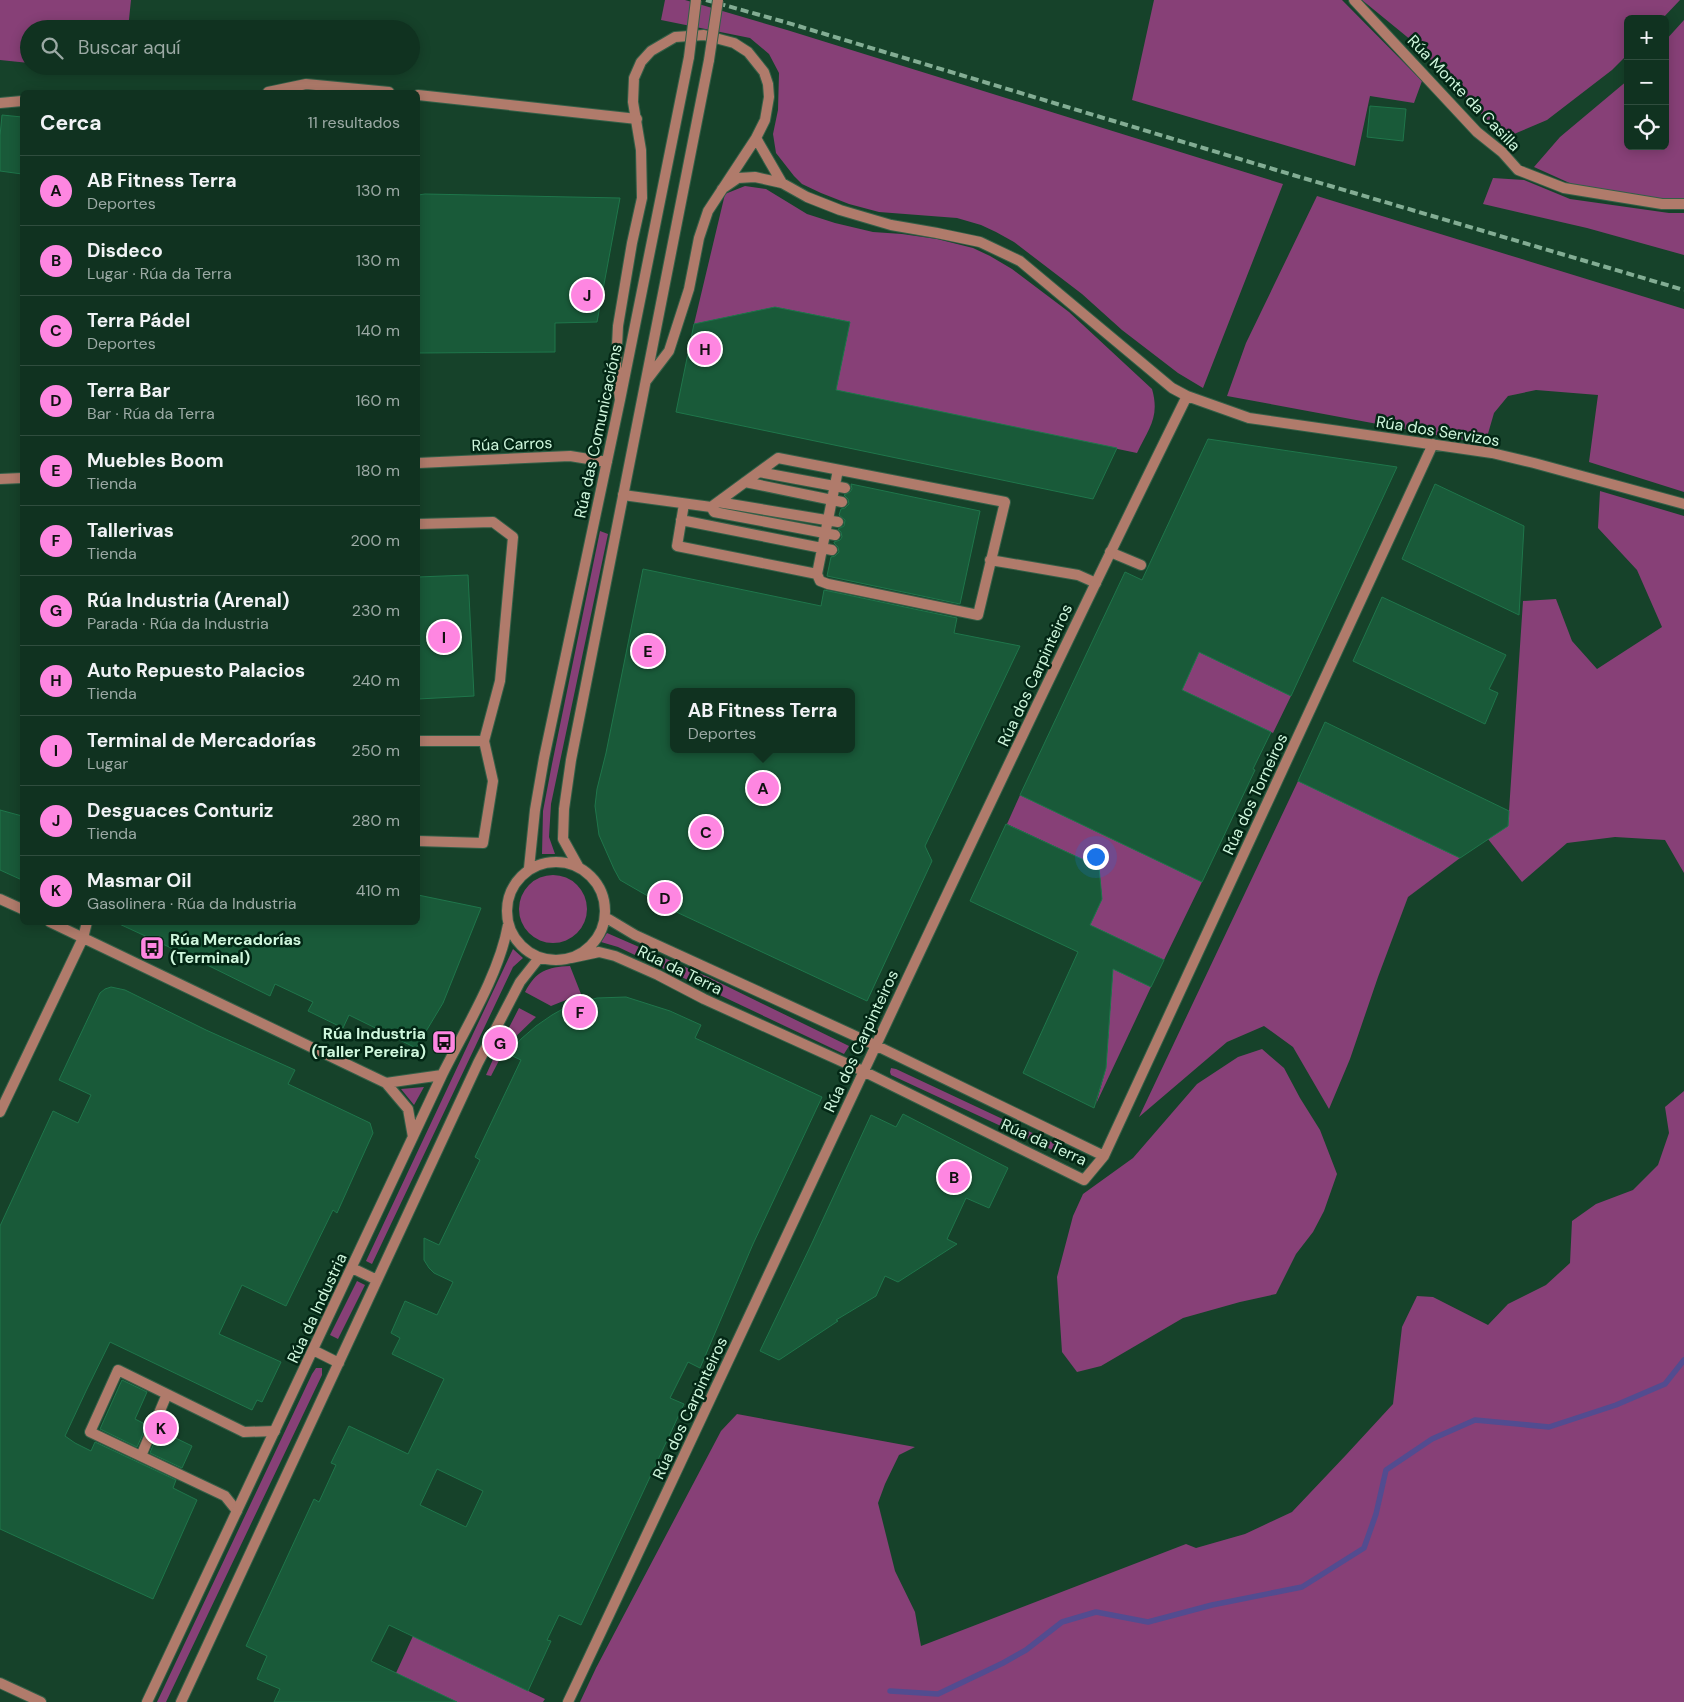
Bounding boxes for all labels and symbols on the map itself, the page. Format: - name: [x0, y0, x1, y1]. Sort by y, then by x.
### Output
- street label: Rúa Monte da Casilla: [1403, 30, 1525, 156]
- pin: J: [571, 276, 603, 314]
- pin: H: [689, 330, 721, 368]
- street label: Rúa das Comunicacións: [569, 342, 627, 520]
- street label: Rúa dos Servizos: [1375, 411, 1501, 451]
- street label: Rúa Carros: [471, 432, 553, 456]
- street label: Rúa dos Carpinteiros: [993, 600, 1077, 750]
- pin: I: [428, 618, 460, 656]
- pin: E: [632, 632, 664, 670]
- street label: Rúa dos Torneiros: [1218, 730, 1292, 858]
- pin: A: [747, 769, 779, 807]
- pin: C: [690, 813, 722, 851]
- your location: [1083, 844, 1109, 870]
- pin: D: [649, 879, 681, 917]
- place label: Rúa Mercadorías (Terminal): [170, 929, 301, 968]
- bus stop icon: Rúa Mercadorías (Terminal): [139, 935, 165, 961]
- street label: Rúa da Terra: [634, 940, 726, 1000]
- street label: Rúa dos Carpinteiros: [819, 966, 903, 1116]
- pin: F: [564, 993, 596, 1031]
- place label: Rúa Industria (Taller Pereira): [312, 1023, 426, 1062]
- pin: G: [484, 1024, 516, 1062]
- bus stop icon: Rúa Industria (Taller Pereira): [431, 1029, 457, 1055]
- street label: Rúa da Terra: [998, 1114, 1090, 1170]
- pin: B: [938, 1158, 970, 1196]
- street label: Rúa da Industria: [282, 1250, 352, 1366]
- street label: Rúa dos Carpinteiros: [648, 1333, 732, 1483]
- pin: K: [145, 1409, 177, 1447]

